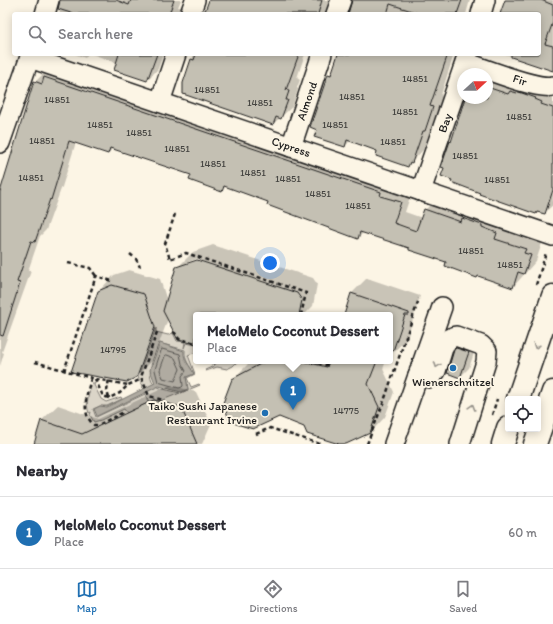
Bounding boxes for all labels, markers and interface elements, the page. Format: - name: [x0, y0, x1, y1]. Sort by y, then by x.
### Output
- search box: [12, 12, 541, 56]
- icon: search: [26, 23, 48, 45]
- text: Search here: [58, 25, 133, 43]
- north arrow: [457, 68, 493, 104]
- street label: Fir: [511, 71, 529, 89]
- house number: 14851: [402, 72, 428, 85]
- street label: Almond: [294, 79, 320, 122]
- house number: 14851: [194, 83, 220, 96]
- house number: 14851: [339, 90, 365, 103]
- house number: 14851: [44, 93, 70, 106]
- house number: 14851: [247, 96, 273, 109]
- house number: 14851: [392, 105, 418, 118]
- house number: 14851: [506, 110, 532, 123]
- street label: Bay: [435, 111, 455, 135]
- house number: 14851: [87, 118, 113, 131]
- house number: 14851: [322, 118, 348, 131]
- house number: 14851: [126, 126, 152, 139]
- house number: 14851: [29, 134, 55, 147]
- street label: Cypress: [270, 134, 312, 160]
- house number: 14851: [380, 135, 406, 148]
- house number: 14851: [164, 142, 190, 155]
- house number: 14851: [452, 149, 478, 162]
- house number: 14851: [200, 157, 226, 170]
- house number: 14851: [240, 166, 266, 179]
- house number: 14851: [18, 171, 44, 184]
- house number: 14851: [275, 172, 301, 185]
- house number: 14851: [484, 173, 510, 186]
- house number: 14851: [305, 187, 331, 200]
- house number: 14851: [345, 199, 371, 212]
- house number: 14851: [458, 244, 484, 257]
- your location: [260, 253, 280, 273]
- house number: 14851: [497, 258, 523, 271]
- popup: [193, 312, 393, 364]
- text: MeloMelo Coconut Dessert: [207, 322, 379, 340]
- text: Place: [207, 340, 237, 355]
- one-way arrow: [532, 342, 541, 349]
- house number: 14795: [100, 343, 126, 356]
- one-way arrow: [434, 362, 442, 369]
- marker: Wienerschnitzel: [448, 363, 458, 373]
- place label: Wienerschnitzel: [412, 375, 495, 389]
- pin: 1: [280, 377, 306, 410]
- map controls: [505, 396, 541, 432]
- button: locate: [505, 396, 541, 432]
- place label: Taiko Sushi Japanese Restaurant Irvine: [148, 399, 257, 427]
- one-way arrow: [467, 403, 476, 410]
- house number: 14775: [333, 404, 359, 417]
- marker: Taiko Sushi Japanese Restaurant Irvine: [260, 408, 270, 418]
- text: Nearby: [16, 460, 68, 480]
- text: MeloMelo Coconut Dessert: [54, 516, 226, 534]
- text: 1: [26, 525, 32, 540]
- text: 60 m: [508, 525, 537, 540]
- text: Place: [54, 534, 84, 549]
- tab: Map: [76, 578, 98, 615]
- tab: Directions: [249, 578, 298, 615]
- tab: Saved: [449, 578, 477, 615]

